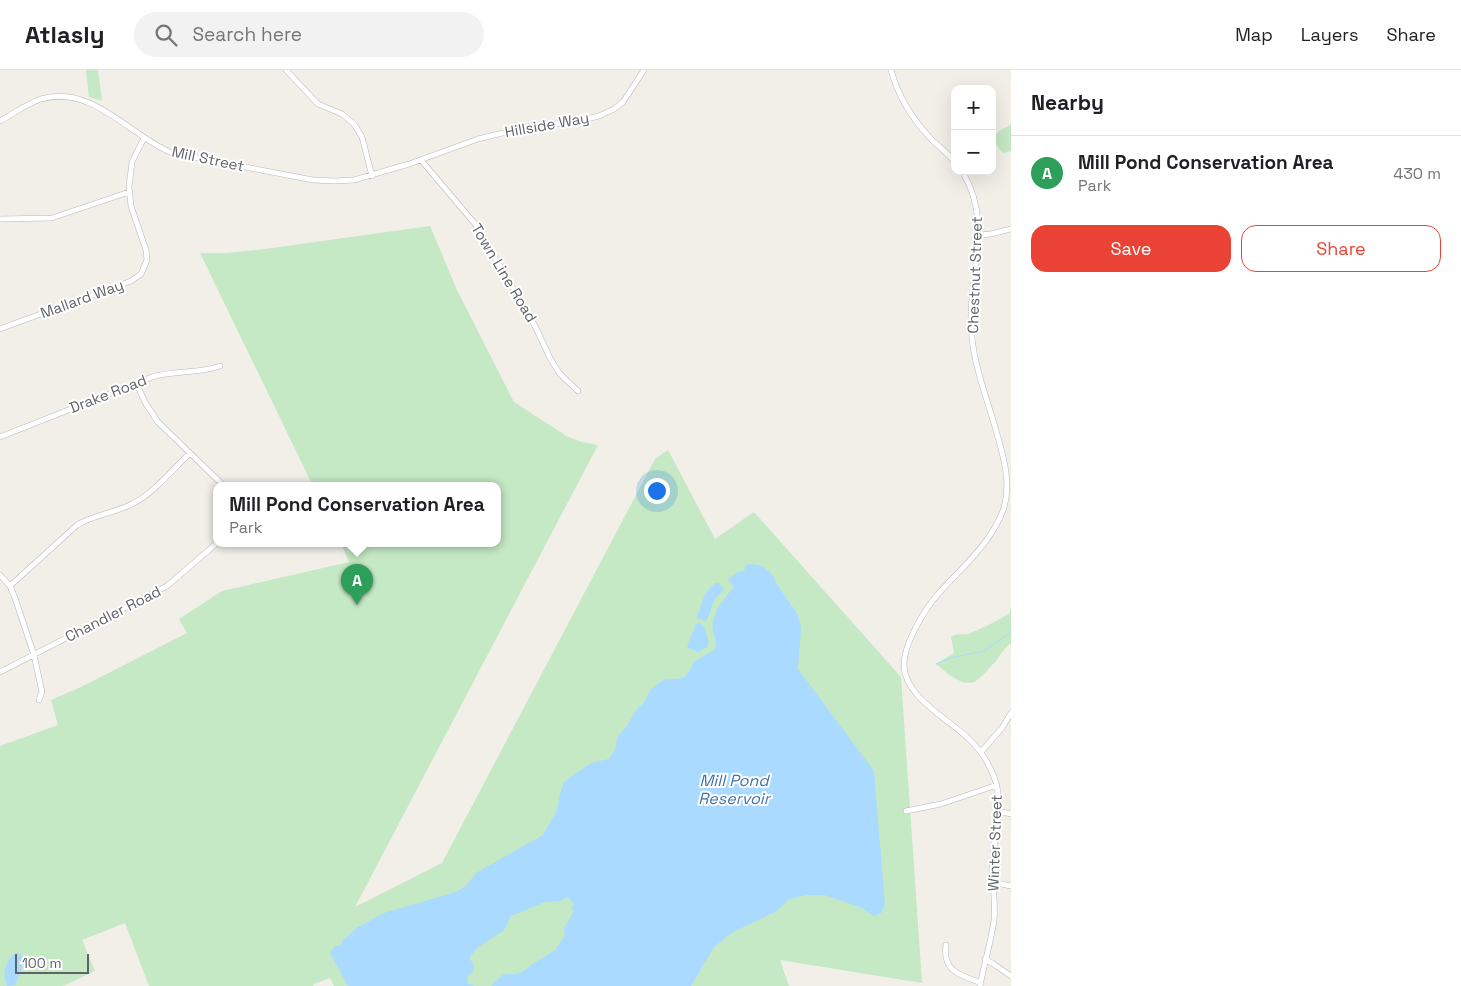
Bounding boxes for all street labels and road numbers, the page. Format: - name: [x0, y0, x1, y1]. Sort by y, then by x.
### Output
- street label: Hillside Way: [503, 108, 591, 141]
- street label: Mill Street: [170, 142, 246, 175]
- street label: Chestnut Street: [963, 216, 986, 334]
- street label: Town Line Road: [467, 220, 541, 326]
- street label: Mallard Way: [38, 275, 126, 322]
- street label: Drake Road: [67, 370, 149, 417]
- street label: Chandler Road: [62, 581, 164, 646]
- street label: Winter Street: [983, 794, 1006, 892]

